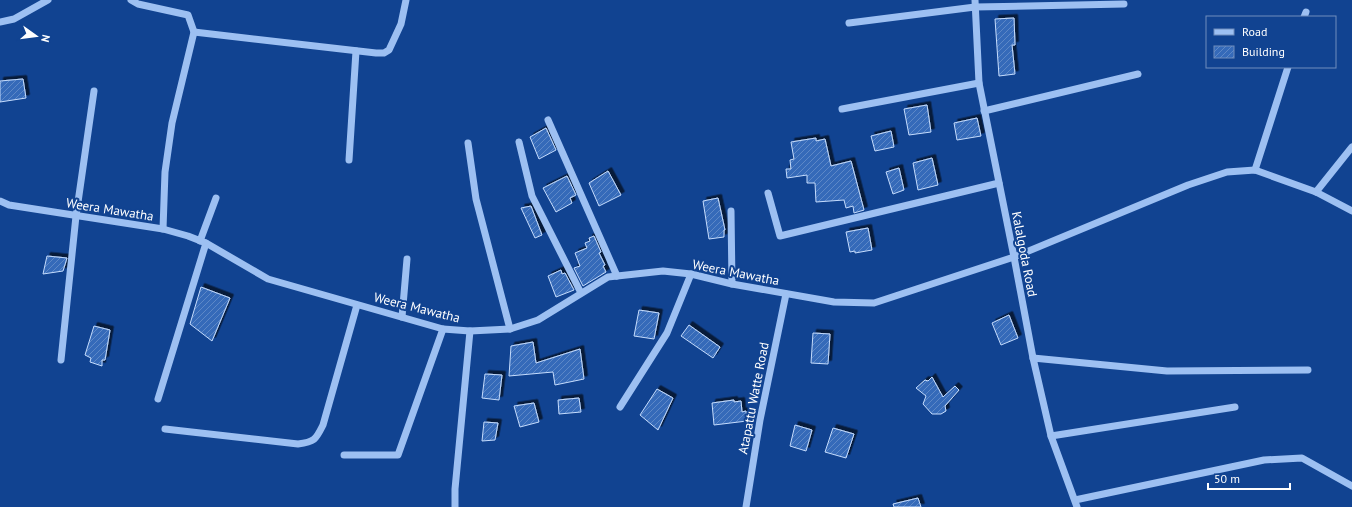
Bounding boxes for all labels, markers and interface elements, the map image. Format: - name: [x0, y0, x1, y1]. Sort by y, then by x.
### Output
- north arrow: [16, 16, 56, 56]
- legend: [1206, 16, 1336, 68]
- text: Road: [1242, 24, 1267, 39]
- text: N: [38, 33, 53, 44]
- text: Building: [1242, 44, 1285, 59]
- street label: Weera Mawatha: [65, 194, 155, 225]
- street label: Kalalgoda Road: [1008, 210, 1041, 298]
- street label: Weera Mawatha: [691, 256, 781, 289]
- street label: Weera Mawatha: [372, 289, 462, 326]
- street label: Atapattu Watte Road: [734, 341, 773, 456]
- scale bar: [1208, 465, 1290, 491]
- text: 50 m: [1214, 471, 1240, 486]

